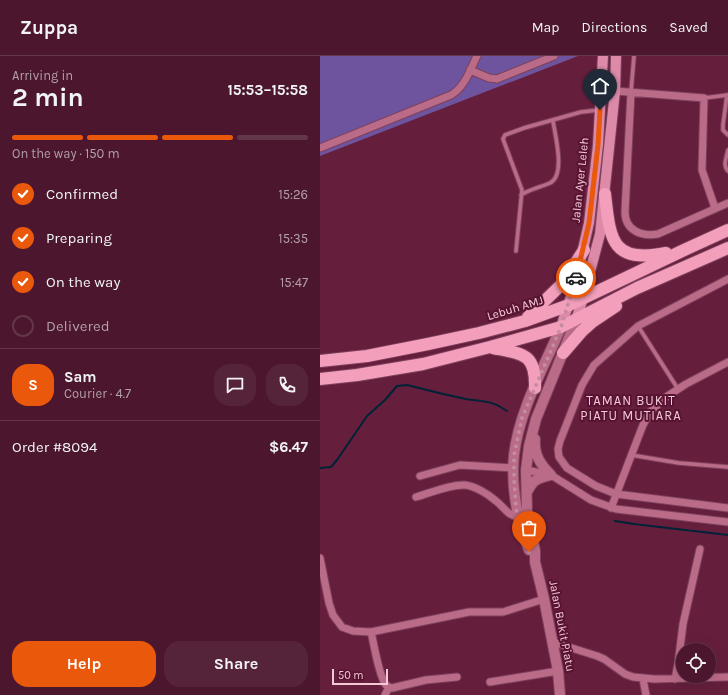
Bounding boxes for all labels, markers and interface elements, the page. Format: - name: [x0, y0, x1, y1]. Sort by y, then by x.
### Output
- text: Zuppa: [20, 17, 78, 39]
- text: Map: [532, 19, 560, 36]
- text: Directions: [582, 19, 647, 36]
- text: Saved: [669, 19, 708, 36]
- text: Arriving in: [12, 68, 73, 83]
- pin: [583, 69, 617, 110]
- icon: home: [589, 75, 611, 97]
- text: 15:53–15:58: [227, 81, 308, 99]
- text: 2 min: [12, 82, 84, 113]
- street label: Jalan Ayer Leleh: [569, 137, 591, 223]
- text: On the way · 150 m: [12, 146, 120, 161]
- icon: check: [12, 183, 34, 205]
- text: Confirmed: [46, 185, 118, 203]
- text: 15:26: [278, 187, 308, 202]
- icon: check: [12, 227, 34, 249]
- text: Preparing: [46, 229, 112, 247]
- text: 15:35: [278, 231, 308, 246]
- courier: [556, 258, 596, 298]
- icon: car: [565, 267, 587, 289]
- icon: check: [12, 271, 34, 293]
- text: On the way: [46, 273, 120, 291]
- text: 15:47: [280, 275, 308, 290]
- street label: Lebuh AMJ: [485, 293, 545, 323]
- text: Delivered: [46, 317, 110, 335]
- button: chat: [214, 364, 256, 406]
- button: phone: [266, 364, 308, 406]
- text: Sam: [64, 368, 97, 386]
- text: S: [28, 376, 38, 394]
- text: Courier · 4.7: [64, 386, 131, 401]
- district label: TAMAN BUKIT PIATU MUTIARA: [580, 393, 682, 423]
- text: Order #8094: [12, 438, 97, 456]
- text: $6.47: [269, 438, 308, 456]
- pin: [512, 511, 546, 552]
- icon: bag: [518, 517, 540, 539]
- street label: Jalan Bukit Piatu: [546, 579, 578, 673]
- button: Help: [12, 641, 156, 687]
- button: Share: [164, 641, 308, 687]
- map controls: [676, 643, 716, 683]
- button: locate: [676, 643, 716, 683]
- scale bar: [332, 667, 388, 686]
- text: 50 m: [338, 669, 364, 682]

